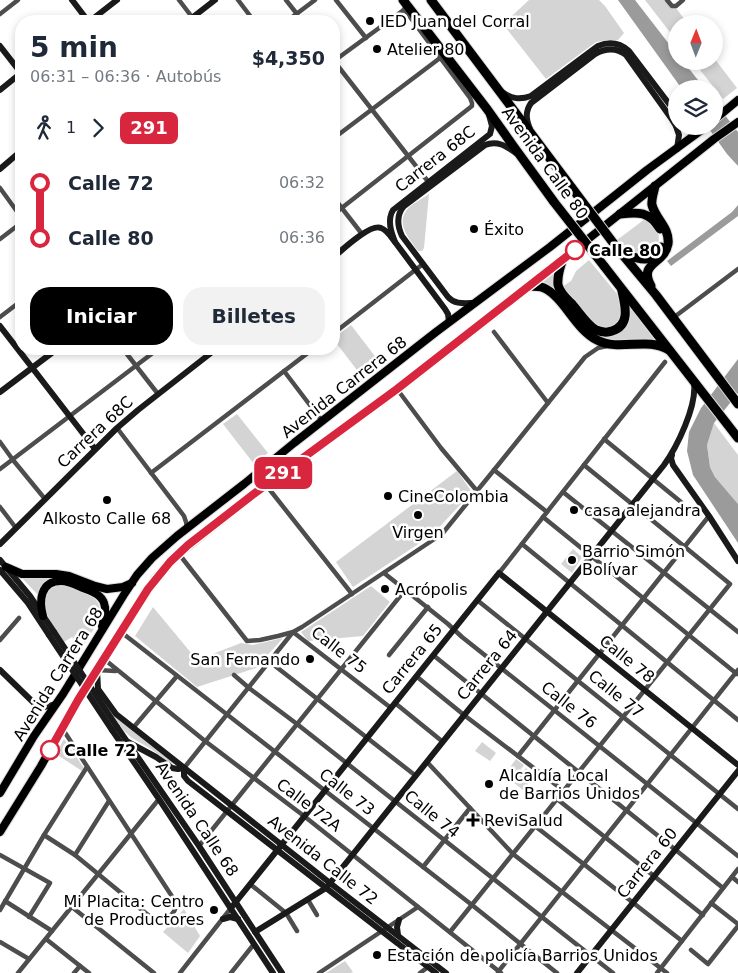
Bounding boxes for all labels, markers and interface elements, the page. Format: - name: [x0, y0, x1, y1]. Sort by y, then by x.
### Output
- place label: IED Juan del Corral: [380, 12, 530, 31]
- marker: IED Juan del Corral: [364, 15, 376, 27]
- north arrow: [668, 15, 722, 70]
- map controls: [668, 15, 723, 135]
- text: 5 min: [30, 31, 118, 64]
- place label: Atelier 80: [387, 40, 465, 59]
- marker: Atelier 80: [371, 43, 383, 55]
- text: $4,350: [252, 47, 325, 69]
- text: 06:31 – 06:36 · Autobús: [30, 67, 221, 86]
- button: layers: [668, 80, 723, 135]
- street label: Avenida Calle 80: [498, 103, 592, 223]
- icon: walk: [30, 114, 58, 142]
- icon: forward: [84, 114, 112, 142]
- text: 291: [130, 117, 168, 138]
- text: 1: [66, 118, 76, 137]
- street label: Carrera 68C: [391, 122, 479, 196]
- text: Calle 72: [68, 172, 154, 194]
- text: 06:32: [279, 173, 325, 192]
- place label: Éxito: [484, 220, 524, 239]
- marker: Éxito: [468, 223, 480, 235]
- text: Calle 80: [68, 227, 154, 249]
- text: 06:36: [279, 228, 325, 247]
- marker: Calle 80: [565, 240, 585, 260]
- place label: Calle 80: [589, 241, 661, 260]
- button: Iniciar: [30, 287, 173, 345]
- button: Billetes: [183, 287, 325, 345]
- street label: Avenida Carrera 68: [277, 332, 411, 442]
- street label: Carrera 68C: [53, 392, 137, 472]
- line badge: 291: [254, 457, 312, 489]
- text: 291: [264, 462, 302, 483]
- place label: CineColombia: [398, 487, 509, 506]
- marker: CineColombia: [382, 490, 394, 502]
- marker: Alkosto Calle 68: [101, 494, 113, 506]
- place label: casa alejandra: [584, 501, 701, 520]
- marker: casa alejandra: [568, 504, 580, 516]
- place label: Alkosto Calle 68: [43, 509, 171, 528]
- marker: Virgen: [412, 509, 424, 521]
- place label: Virgen: [392, 523, 444, 542]
- place label: Barrio Simón Bolívar: [582, 542, 685, 579]
- marker: Barrio Simón Bolívar: [566, 554, 578, 566]
- place label: Acrópolis: [395, 580, 468, 599]
- marker: Acrópolis: [379, 583, 391, 595]
- street label: Avenida Carrera 68: [9, 604, 107, 744]
- street label: Carrera 65: [378, 620, 446, 698]
- street label: Calle 75: [307, 622, 371, 678]
- street label: Carrera 64: [453, 626, 521, 704]
- street label: Calle 78: [596, 631, 658, 687]
- place label: San Fernando: [190, 650, 300, 669]
- marker: San Fernando: [304, 653, 316, 665]
- street label: Calle 77: [585, 666, 647, 722]
- street label: Calle 76: [537, 677, 601, 733]
- marker: Calle 72: [40, 740, 60, 760]
- place label: Calle 72: [64, 741, 136, 760]
- street label: Avenida Calle 68: [152, 758, 242, 880]
- street label: Calle 73: [315, 764, 379, 820]
- place label: Alcaldía Local de Barrios Unidos: [499, 766, 640, 803]
- street label: Calle 72A: [273, 775, 345, 836]
- marker: Alcaldía Local de Barrios Unidos: [483, 778, 495, 790]
- street label: Calle 74: [401, 786, 463, 842]
- street label: Avenida Calle 72: [264, 811, 382, 909]
- place label: ReviSalud: [484, 811, 563, 830]
- marker: ReviSalud: [466, 813, 480, 827]
- street label: Carrera 60: [613, 824, 681, 902]
- place label: Mi Placita: Centro de Productores: [64, 892, 204, 929]
- marker: Mi Placita: Centro de Productores: [208, 904, 220, 916]
- place label: Estación de policía Barrios Unidos: [387, 946, 658, 965]
- marker: Estación de policía Barrios Unidos: [371, 949, 383, 961]

